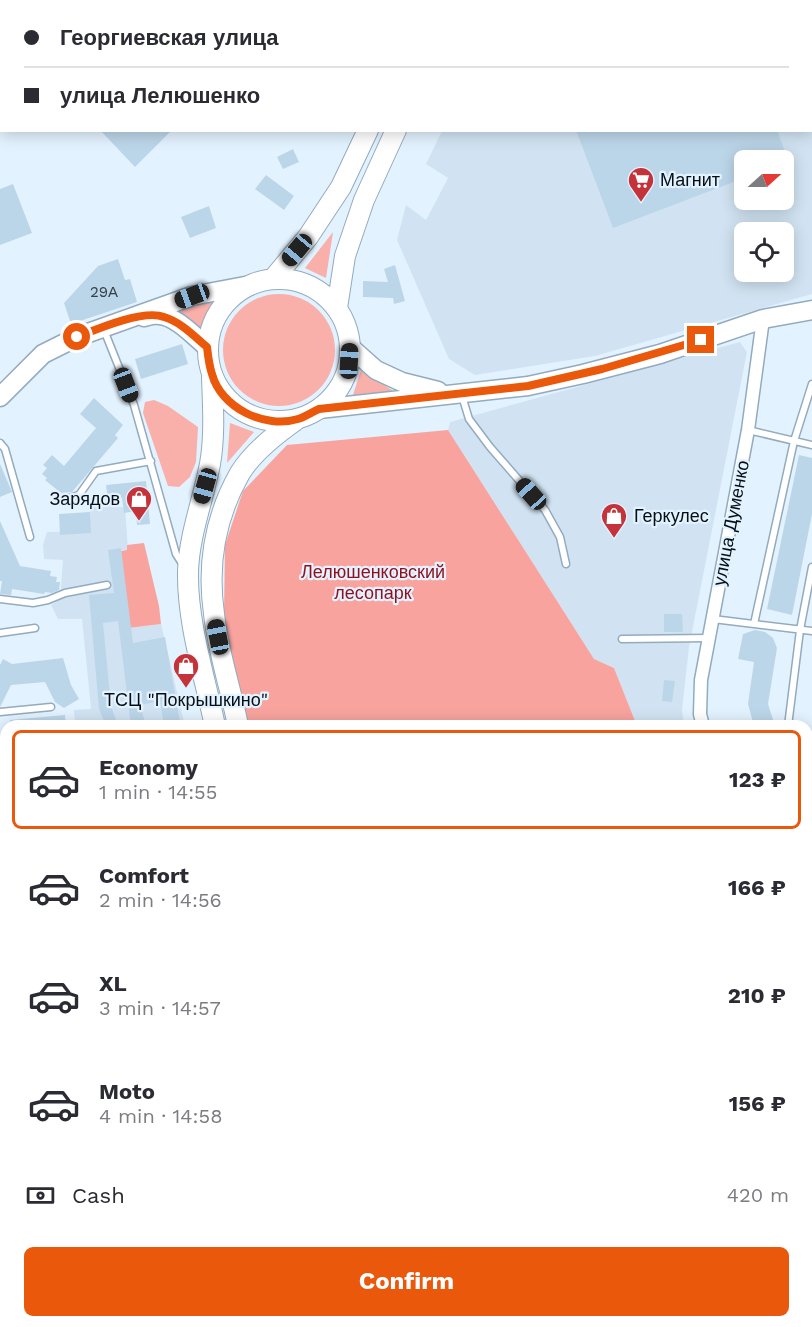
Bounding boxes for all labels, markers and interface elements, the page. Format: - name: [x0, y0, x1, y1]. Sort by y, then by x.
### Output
- text: Георгиевская улица: [60, 25, 278, 50]
- text: улица Лелюшенко: [60, 83, 260, 108]
- north arrow: [734, 150, 794, 210]
- map controls: [734, 150, 794, 282]
- supermarket icon: Магнит: [626, 165, 656, 203]
- place label: Магнит: [660, 169, 720, 190]
- button: locate: [734, 222, 794, 282]
- car: [279, 230, 315, 270]
- car: [172, 281, 212, 311]
- house number: 29А: [90, 283, 118, 301]
- route start: [63, 323, 90, 350]
- route end: [687, 326, 714, 353]
- car: [339, 343, 359, 379]
- car: [111, 365, 141, 405]
- street label: улица Думенко: [708, 458, 753, 587]
- car: [191, 466, 219, 506]
- car: [512, 475, 550, 513]
- shop icon: Зарядов: [124, 484, 154, 522]
- place label: Зарядов: [49, 488, 120, 509]
- shop icon: Геркулес: [599, 501, 629, 539]
- place label: Геркулес: [634, 505, 709, 526]
- park label: Лелюшенковский лесопарк: [301, 561, 445, 603]
- car: [206, 618, 230, 656]
- shop icon: ТСЦ "Покрышкино": [171, 651, 201, 689]
- place label: ТСЦ "Покрышкино": [104, 689, 268, 710]
- icon: car: [27, 753, 81, 807]
- text: Economy: [99, 755, 198, 780]
- text: 123 ₽: [729, 767, 786, 792]
- text: 1 min · 14:55: [99, 780, 217, 804]
- icon: car: [27, 861, 81, 915]
- text: Comfort: [99, 863, 189, 888]
- text: 166 ₽: [728, 875, 786, 900]
- text: 2 min · 14:56: [99, 888, 222, 912]
- icon: car: [27, 969, 81, 1023]
- text: XL: [99, 971, 127, 996]
- text: 210 ₽: [728, 983, 786, 1008]
- text: 3 min · 14:57: [99, 996, 221, 1020]
- icon: car: [27, 1077, 81, 1131]
- text: Moto: [99, 1079, 155, 1104]
- text: 156 ₽: [729, 1091, 786, 1116]
- text: 4 min · 14:58: [99, 1104, 222, 1128]
- icon: cash: [24, 1179, 57, 1212]
- text: Cash: [72, 1183, 125, 1208]
- text: 420 m: [727, 1183, 789, 1207]
- button: Confirm: [24, 1247, 789, 1316]

